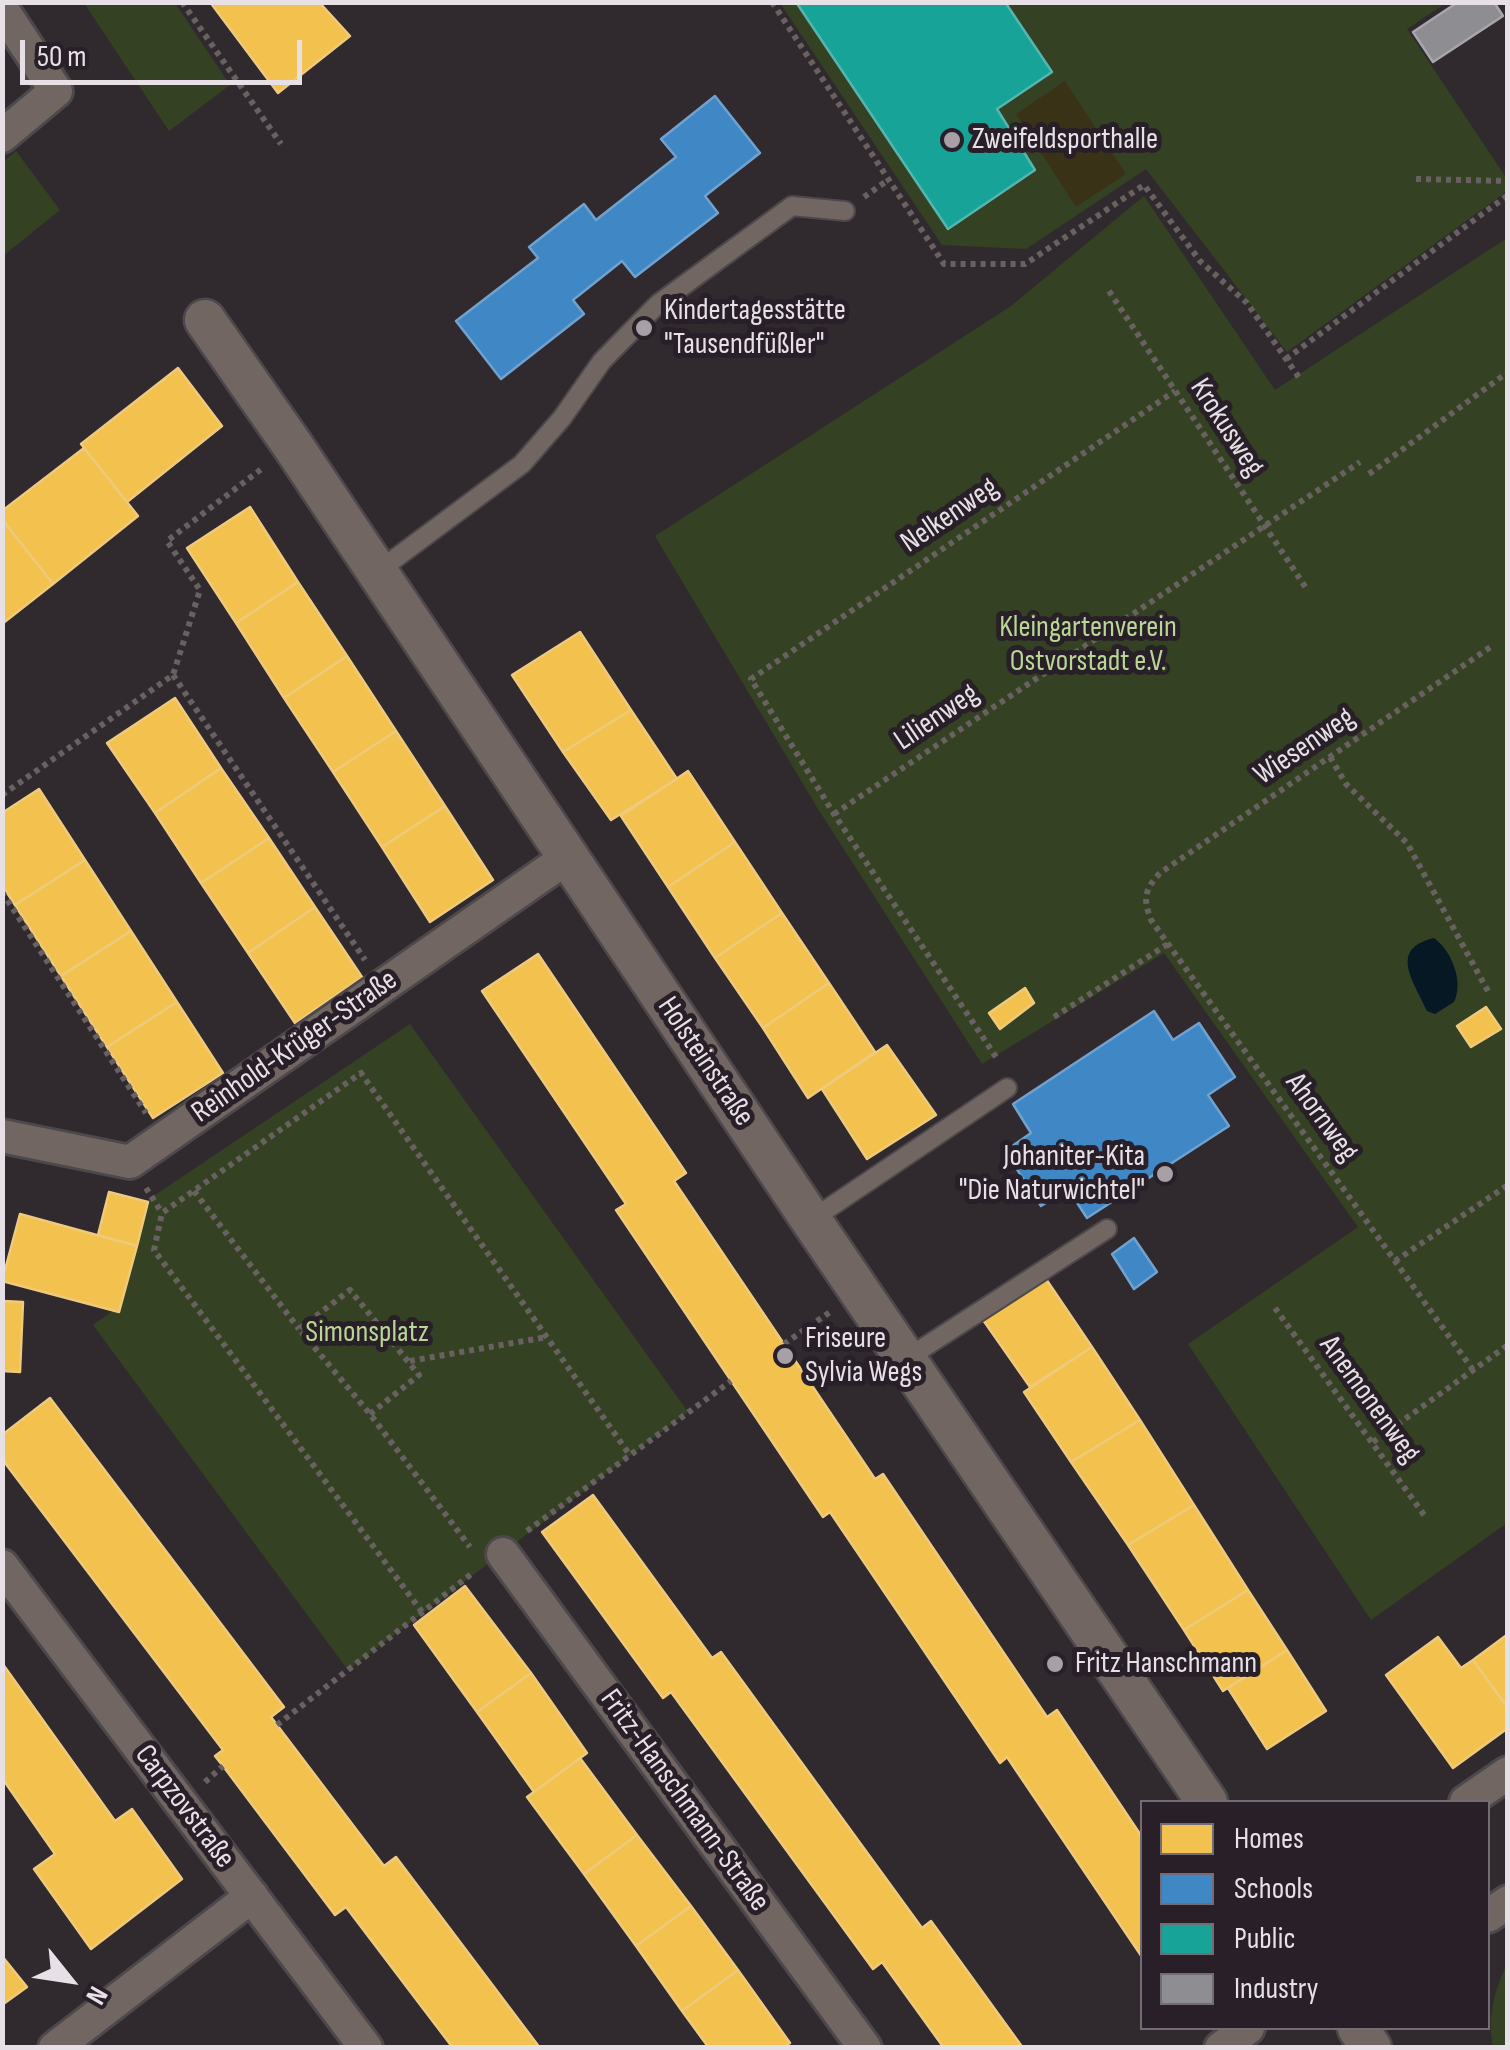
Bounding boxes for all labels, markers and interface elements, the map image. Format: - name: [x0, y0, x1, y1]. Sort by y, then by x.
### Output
- scale bar: [25, 20, 308, 82]
- text: 50 m: [37, 39, 86, 75]
- place label: Zweifeldsporthalle: [972, 122, 1158, 158]
- marker: Zweifeldsporthalle: [941, 129, 963, 151]
- place label: Kindertagesstätte "Tausendfüßler": [664, 293, 846, 364]
- marker: Kindertagesstätte "Tausendfüßler": [633, 317, 655, 339]
- street label: Krokusweg: [1181, 372, 1271, 484]
- street label: Nelkenweg: [895, 470, 1005, 562]
- park label: Kleingartenverein Ostvorstadt e.V.: [999, 610, 1177, 680]
- street label: Lilienweg: [888, 677, 986, 759]
- street label: Wiesenweg: [1248, 700, 1362, 794]
- street label: Reinhold-Krüger-Straße: [185, 963, 405, 1131]
- street label: Holsteinstraße: [649, 991, 761, 1133]
- street label: Ahornweg: [1277, 1067, 1365, 1169]
- place label: Johaniter-Kita "Die Naturwichtel": [959, 1139, 1145, 1210]
- marker: Johaniter-Kita "Die Naturwichtel": [1154, 1163, 1176, 1185]
- park label: Simonsplatz: [305, 1315, 429, 1351]
- place label: Friseure Sylvia Wegs: [805, 1321, 922, 1392]
- street label: Anemonenweg: [1311, 1329, 1427, 1471]
- marker: Friseure Sylvia Wegs: [774, 1345, 796, 1367]
- place label: Fritz Hanschmann: [1075, 1646, 1257, 1682]
- marker: Fritz Hanschmann: [1044, 1653, 1066, 1675]
- street label: Fritz-Hanschmann-Straße: [591, 1683, 777, 1919]
- street label: Carpzovstraße: [126, 1738, 242, 1876]
- legend: [1140, 1800, 1490, 2030]
- text: Homes: [1234, 1821, 1304, 1857]
- text: Schools: [1234, 1871, 1313, 1907]
- text: Public: [1234, 1921, 1295, 1957]
- north arrow: [20, 1930, 120, 2030]
- text: Industry: [1234, 1971, 1318, 2007]
- text: N: [78, 1981, 114, 2010]

